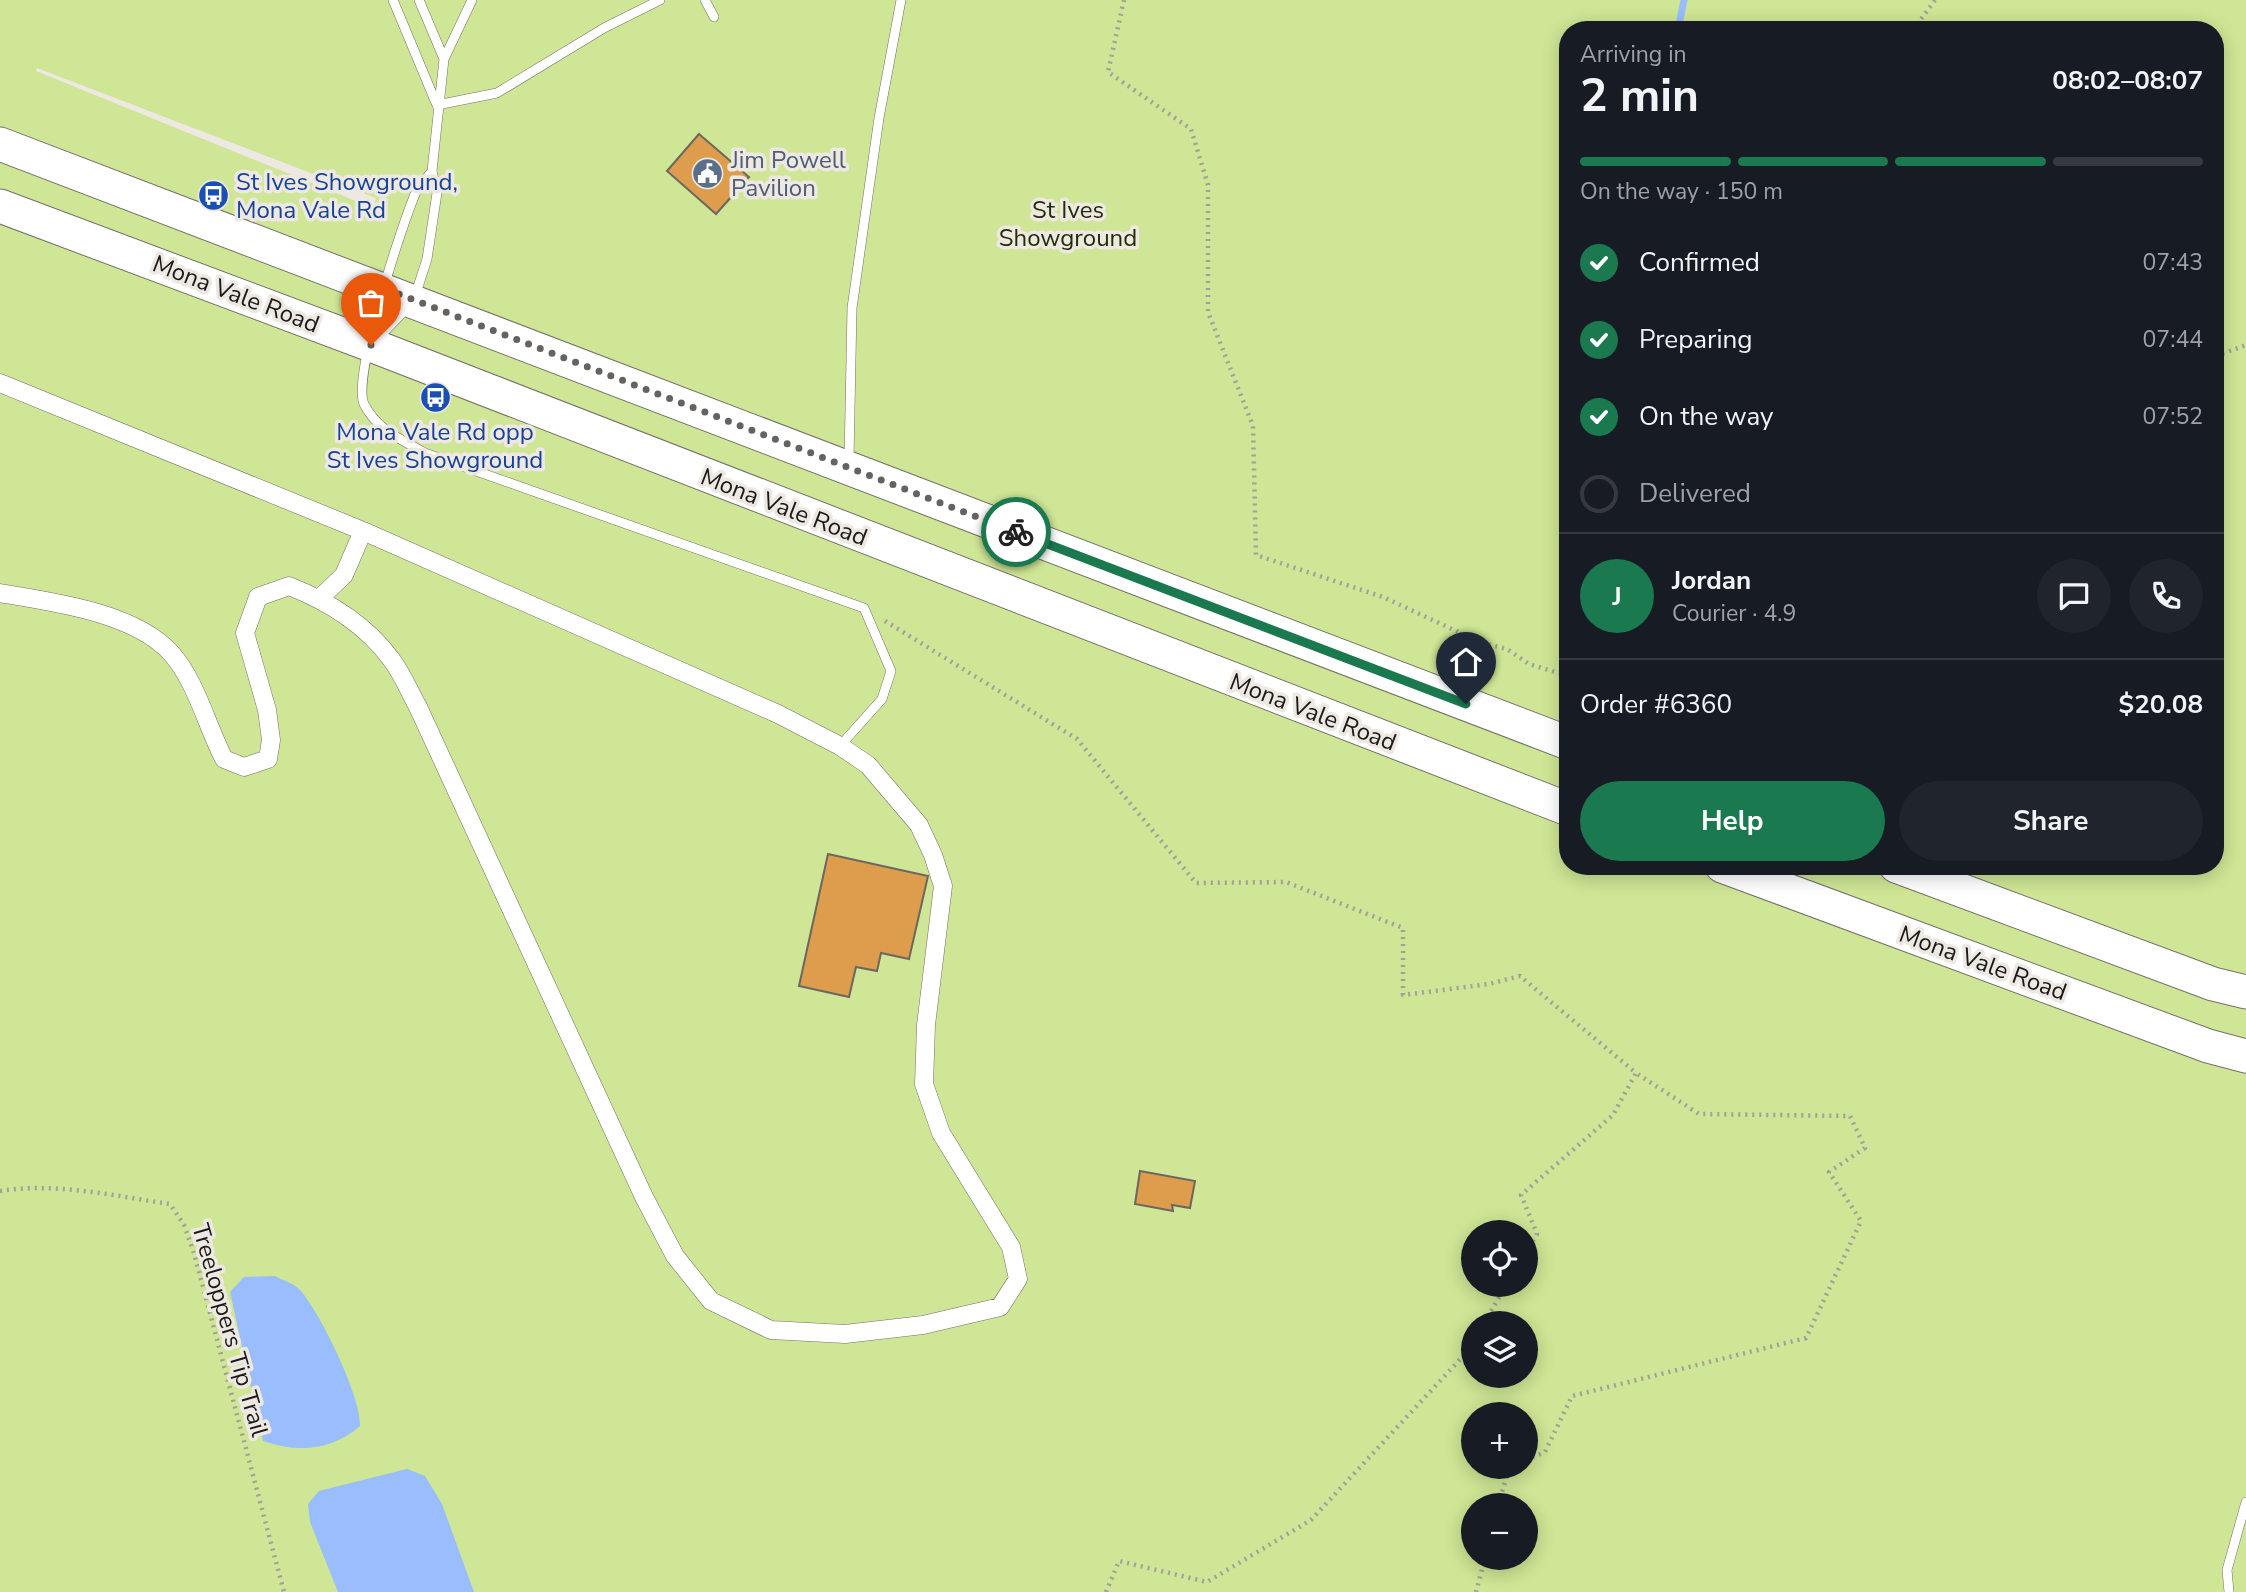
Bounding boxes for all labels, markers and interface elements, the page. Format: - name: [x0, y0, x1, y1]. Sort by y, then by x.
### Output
- text: Arriving in: [1580, 39, 1687, 70]
- text: 08:02–08:07: [2052, 63, 2203, 98]
- text: 2 min: [1580, 64, 1699, 127]
- place label: Jim Powell Pavilion: [730, 144, 846, 204]
- public building icon: Jim Powell Pavilion: [691, 157, 725, 191]
- place label: St Ives Showground, Mona Vale Rd: [236, 166, 458, 226]
- text: On the way · 150 m: [1580, 176, 1783, 207]
- bus stop icon: St Ives Showground, Mona Vale Rd: [196, 179, 230, 213]
- park label: St Ives Showground: [999, 194, 1137, 254]
- icon: check: [1580, 244, 1618, 282]
- text: Confirmed: [1639, 245, 1760, 280]
- text: 07:43: [2143, 247, 2203, 278]
- street label: Mona Vale Road: [148, 248, 324, 340]
- pin: [341, 273, 401, 345]
- icon: bag: [352, 284, 390, 322]
- icon: check: [1580, 321, 1618, 359]
- text: Preparing: [1639, 322, 1752, 357]
- text: 07:44: [2143, 324, 2203, 355]
- bus stop icon: Mona Vale Rd opp St Ives Showground: [418, 381, 452, 415]
- icon: check: [1580, 398, 1618, 436]
- text: On the way: [1639, 399, 1773, 434]
- text: 07:52: [2143, 401, 2203, 432]
- place label: Mona Vale Rd opp St Ives Showground: [327, 416, 543, 476]
- street label: Mona Vale Road: [696, 461, 872, 553]
- text: Delivered: [1639, 476, 1751, 511]
- courier: [981, 497, 1051, 567]
- icon: bike: [997, 513, 1035, 551]
- button: chat: [2037, 559, 2111, 633]
- button: phone: [2129, 559, 2203, 633]
- text: Jordan: [1672, 563, 1751, 598]
- text: J: [1612, 579, 1622, 614]
- text: Courier · 4.9: [1672, 598, 1796, 629]
- pin: [1436, 632, 1496, 704]
- icon: home: [1447, 643, 1485, 681]
- street label: Mona Vale Road: [1225, 666, 1401, 758]
- text: Order #6360: [1580, 687, 1732, 722]
- text: $20.08: [2119, 687, 2203, 722]
- button: Help: [1580, 781, 1885, 861]
- button: Share: [1899, 781, 2203, 861]
- street label: Mona Vale Road: [1895, 918, 2071, 1008]
- street label: Treeloppers Tip Trail: [184, 1220, 276, 1440]
- map controls: [1461, 1220, 1538, 1570]
- button: locate: [1461, 1220, 1538, 1297]
- button: layers: [1461, 1311, 1538, 1388]
- button: +: [1461, 1402, 1538, 1479]
- button: −: [1461, 1493, 1538, 1570]

